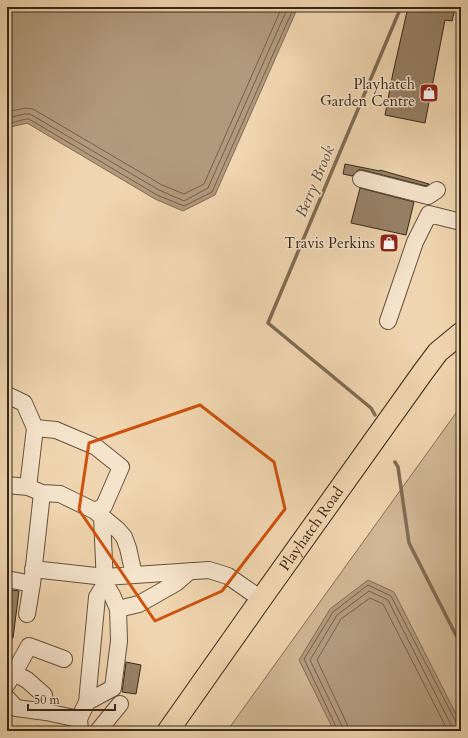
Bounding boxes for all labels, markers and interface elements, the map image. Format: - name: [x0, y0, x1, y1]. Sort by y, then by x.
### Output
- place label: Playhatch Garden Centre: [320, 74, 416, 111]
- shop icon: Playhatch Garden Centre: [418, 82, 440, 104]
- water label: Berry Brook: [290, 142, 340, 221]
- shop icon: Travis Perkins: [378, 232, 400, 254]
- place label: Travis Perkins: [284, 233, 375, 253]
- street label: Playhatch Road: [274, 483, 348, 575]
- scale bar: [28, 686, 115, 712]
- text: 50 m: [34, 692, 61, 708]

